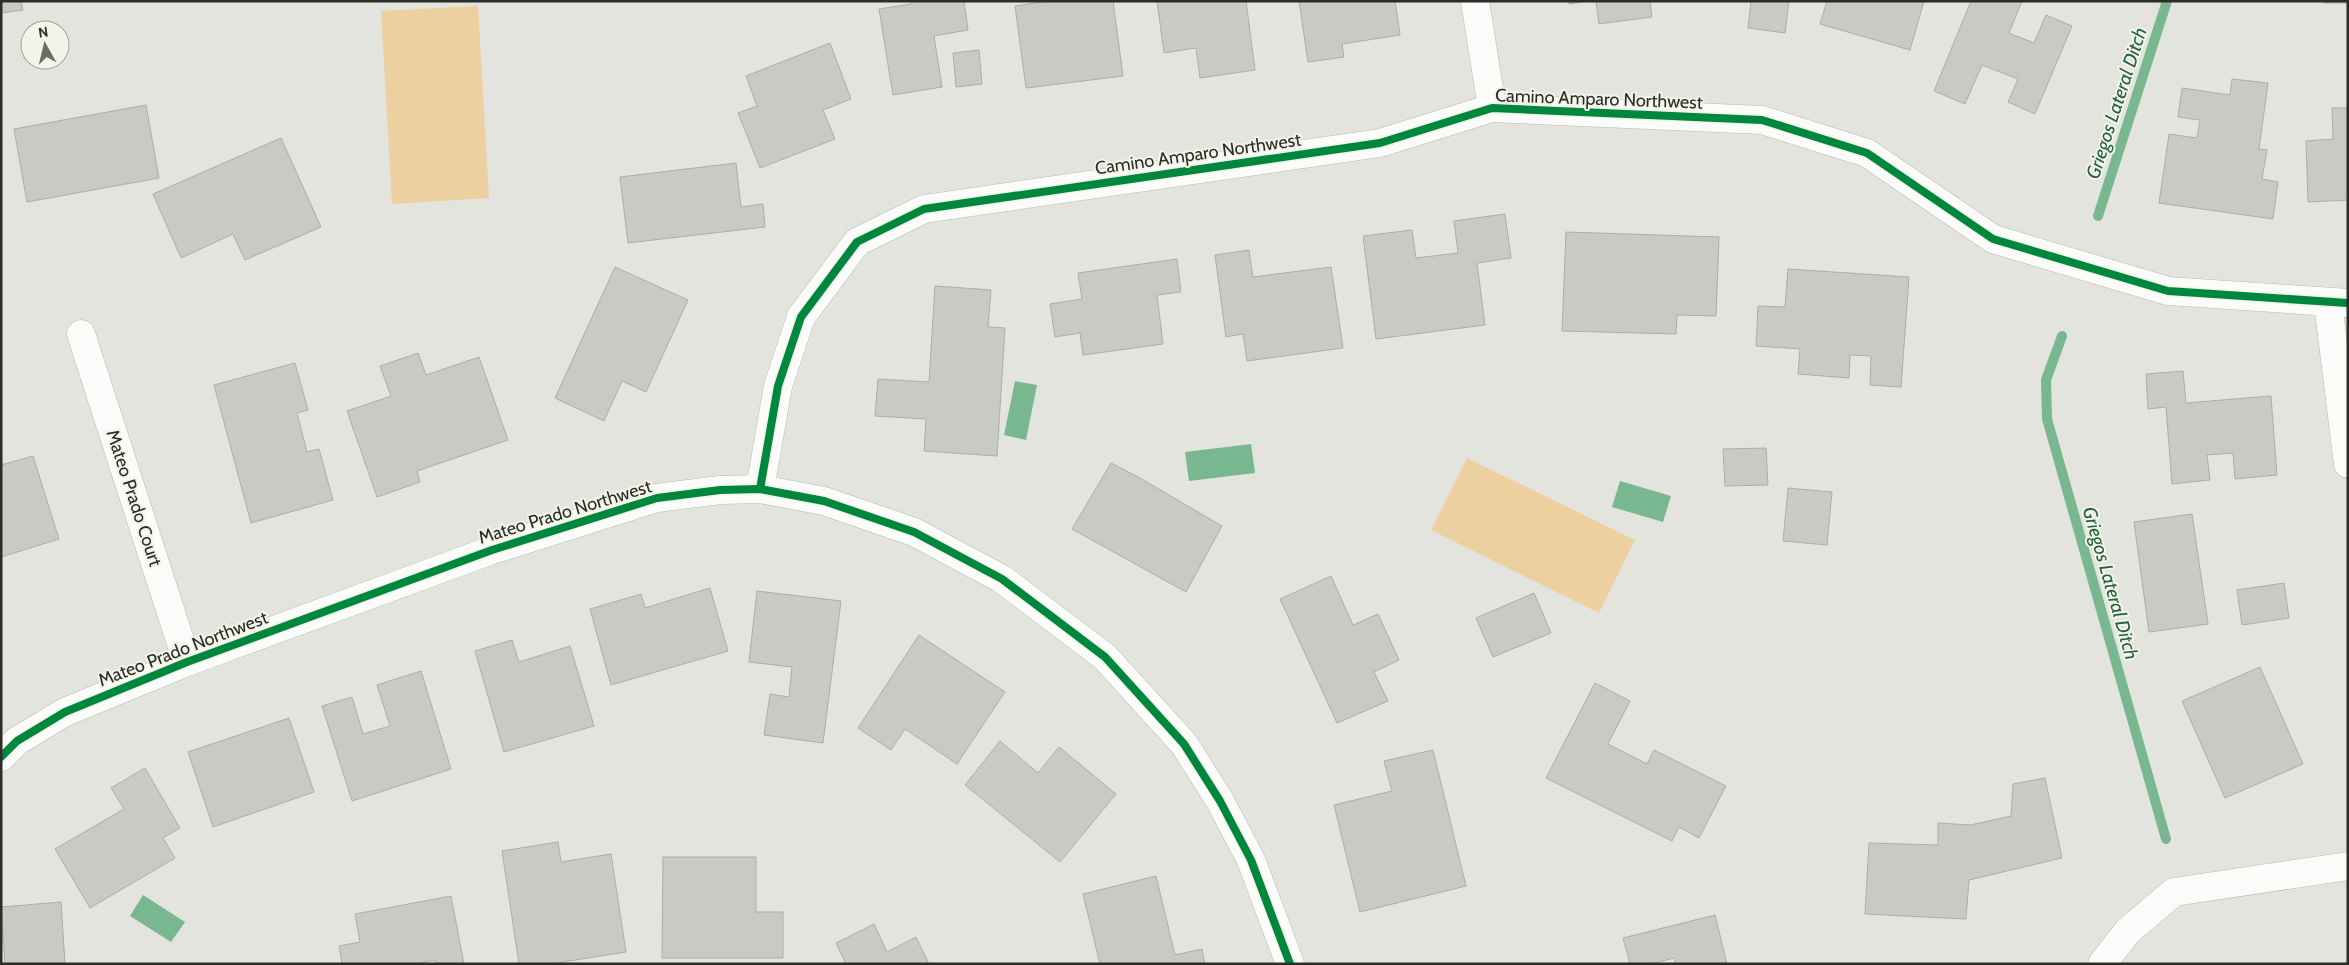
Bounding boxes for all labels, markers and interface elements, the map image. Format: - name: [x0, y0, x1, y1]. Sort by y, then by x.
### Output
- north arrow: [20, 20, 70, 70]
- text: N: [37, 23, 49, 42]
- water label: Griegos Lateral Ditch: [2081, 25, 2152, 182]
- street label: Camino Amparo Northwest: [1495, 84, 1703, 114]
- street label: Camino Amparo Northwest: [1094, 129, 1302, 179]
- street label: Mateo Prado Court: [102, 427, 166, 569]
- street label: Mateo Prado Northwest: [476, 475, 654, 549]
- water label: Griegos Lateral Ditch: [2078, 504, 2143, 662]
- street label: Mateo Prado Northwest: [95, 607, 271, 691]

